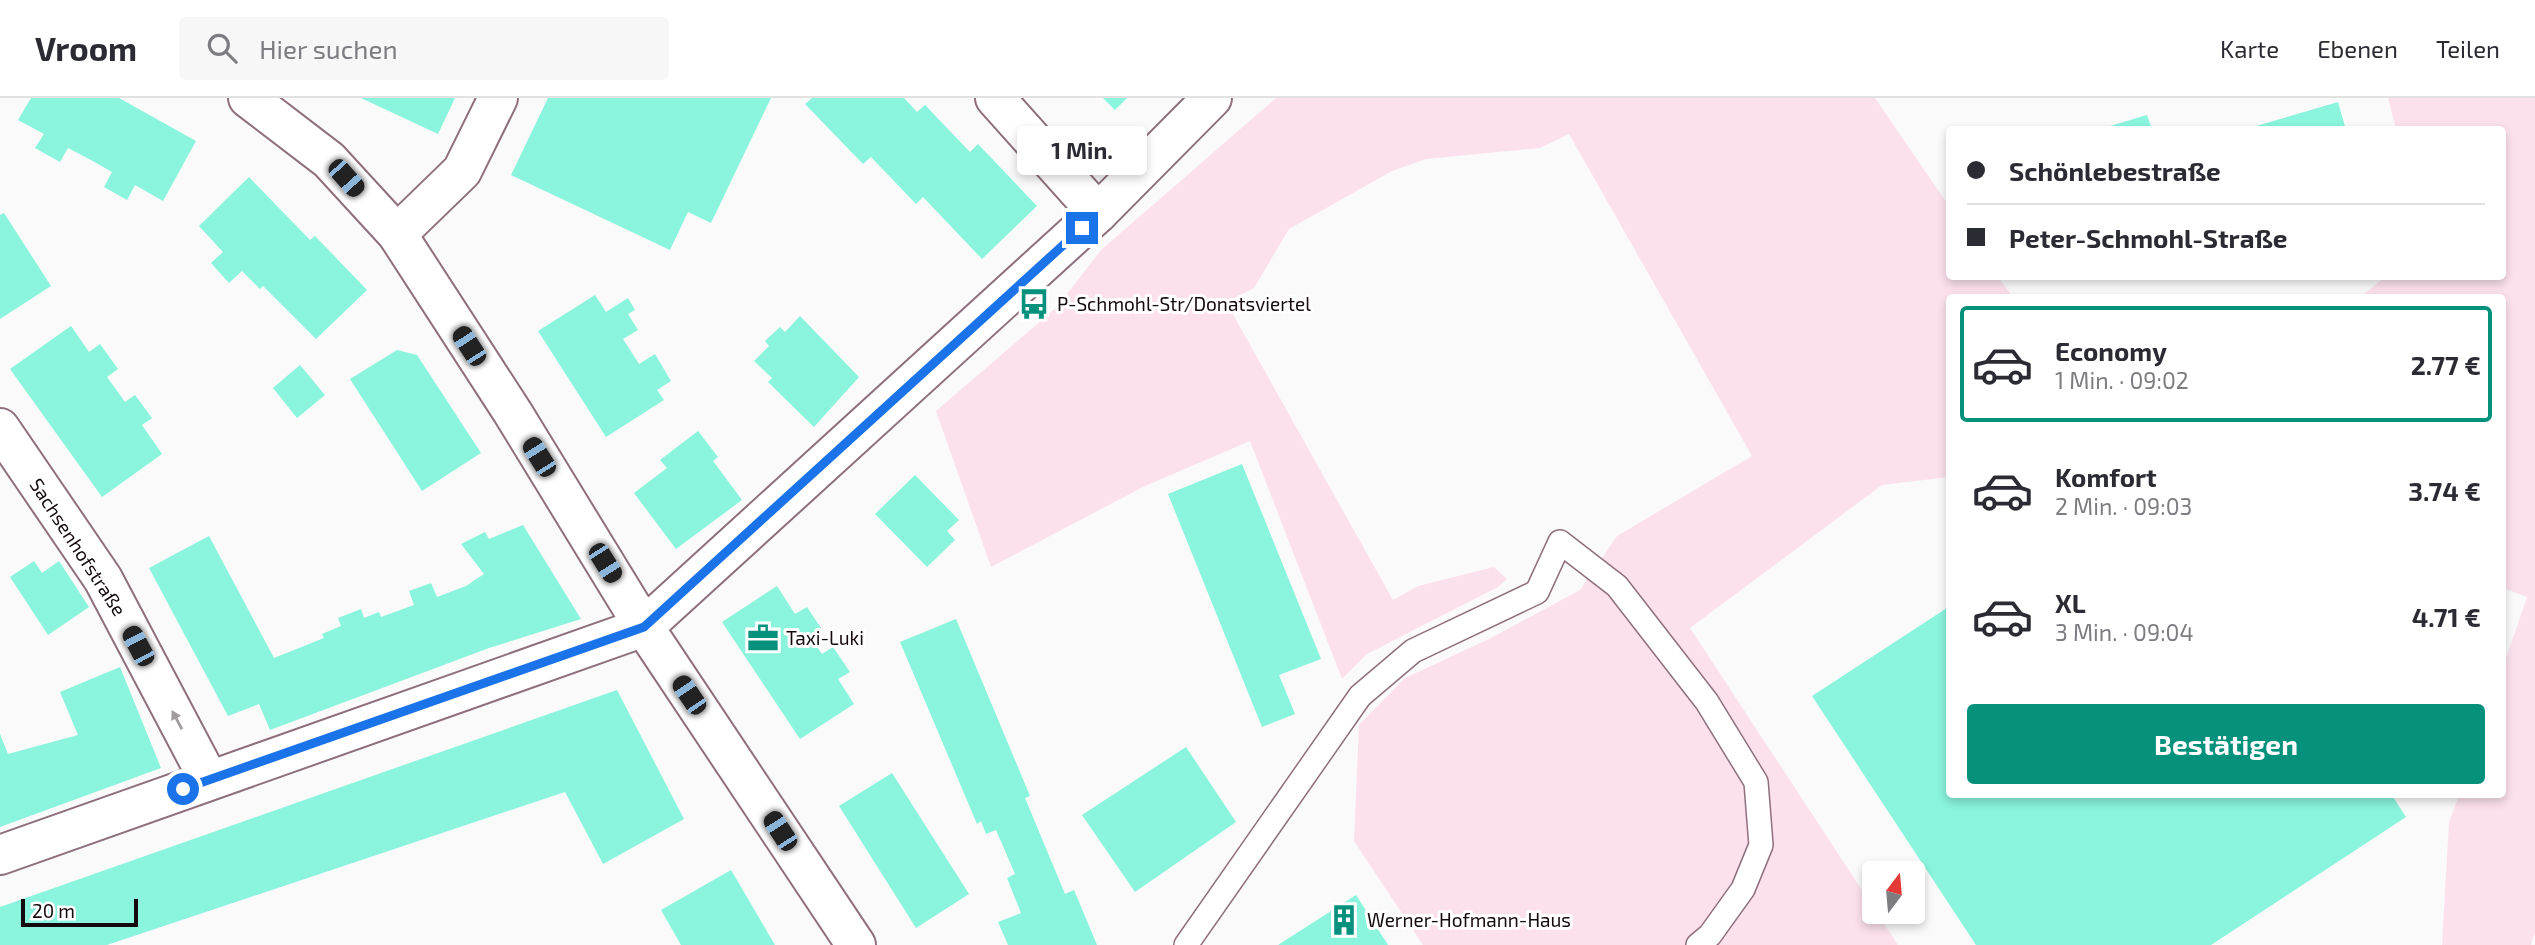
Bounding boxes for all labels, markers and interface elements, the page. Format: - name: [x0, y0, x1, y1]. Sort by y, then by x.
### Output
- search box: [179, 17, 669, 80]
- text: Vroom: [35, 28, 137, 68]
- icon: search: [203, 29, 241, 67]
- text: Hier suchen: [259, 33, 398, 64]
- text: Karte: [2220, 34, 2279, 63]
- text: Ebenen: [2317, 34, 2398, 63]
- text: Teilen: [2436, 34, 2500, 63]
- callout: 1 Min.: [1017, 127, 1147, 176]
- text: 1 Min.: [1051, 136, 1113, 164]
- car: [325, 155, 368, 201]
- text: Schönlebestraße: [2009, 155, 2221, 186]
- route end: [1066, 212, 1098, 244]
- text: Peter-Schmohl-Straße: [2009, 222, 2288, 253]
- bus stop icon: P-Schmohl-Str/Donatsviertel: [1017, 287, 1051, 321]
- place label: P-Schmohl-Str/Donatsviertel: [1057, 292, 1311, 315]
- car: [449, 323, 490, 369]
- icon: car: [1971, 333, 2034, 396]
- text: Economy: [2055, 335, 2167, 366]
- text: 2.77 €: [2411, 349, 2481, 380]
- text: 1 Min. · 09:02: [2055, 366, 2189, 394]
- car: [519, 434, 560, 480]
- icon: car: [1971, 459, 2034, 522]
- text: Komfort: [2055, 461, 2157, 492]
- street label: Sachsenhofstraße: [25, 474, 131, 620]
- text: 3.74 €: [2408, 475, 2481, 506]
- text: 2 Min. · 09:03: [2055, 492, 2192, 520]
- car: [585, 540, 626, 586]
- icon: car: [1971, 585, 2034, 648]
- text: XL: [2055, 587, 2086, 618]
- text: 4.71 €: [2412, 601, 2481, 632]
- text: 3 Min. · 09:04: [2055, 618, 2194, 646]
- office icon: Taxi-Luki: [746, 621, 780, 655]
- car: [119, 623, 158, 669]
- place label: Taxi-Luki: [786, 626, 864, 649]
- car: [669, 672, 710, 718]
- button: Bestätigen: [1967, 704, 2485, 784]
- one-way arrow: [172, 709, 184, 729]
- route start: [167, 773, 199, 805]
- car: [760, 808, 801, 854]
- north arrow: [1862, 861, 1925, 924]
- map controls: [1862, 861, 1925, 924]
- scale bar: [21, 896, 138, 928]
- text: 20 m: [32, 899, 75, 922]
- building icon: Werner-Hofmann-Haus: [1327, 903, 1361, 937]
- place label: Werner-Hofmann-Haus: [1367, 908, 1571, 931]

